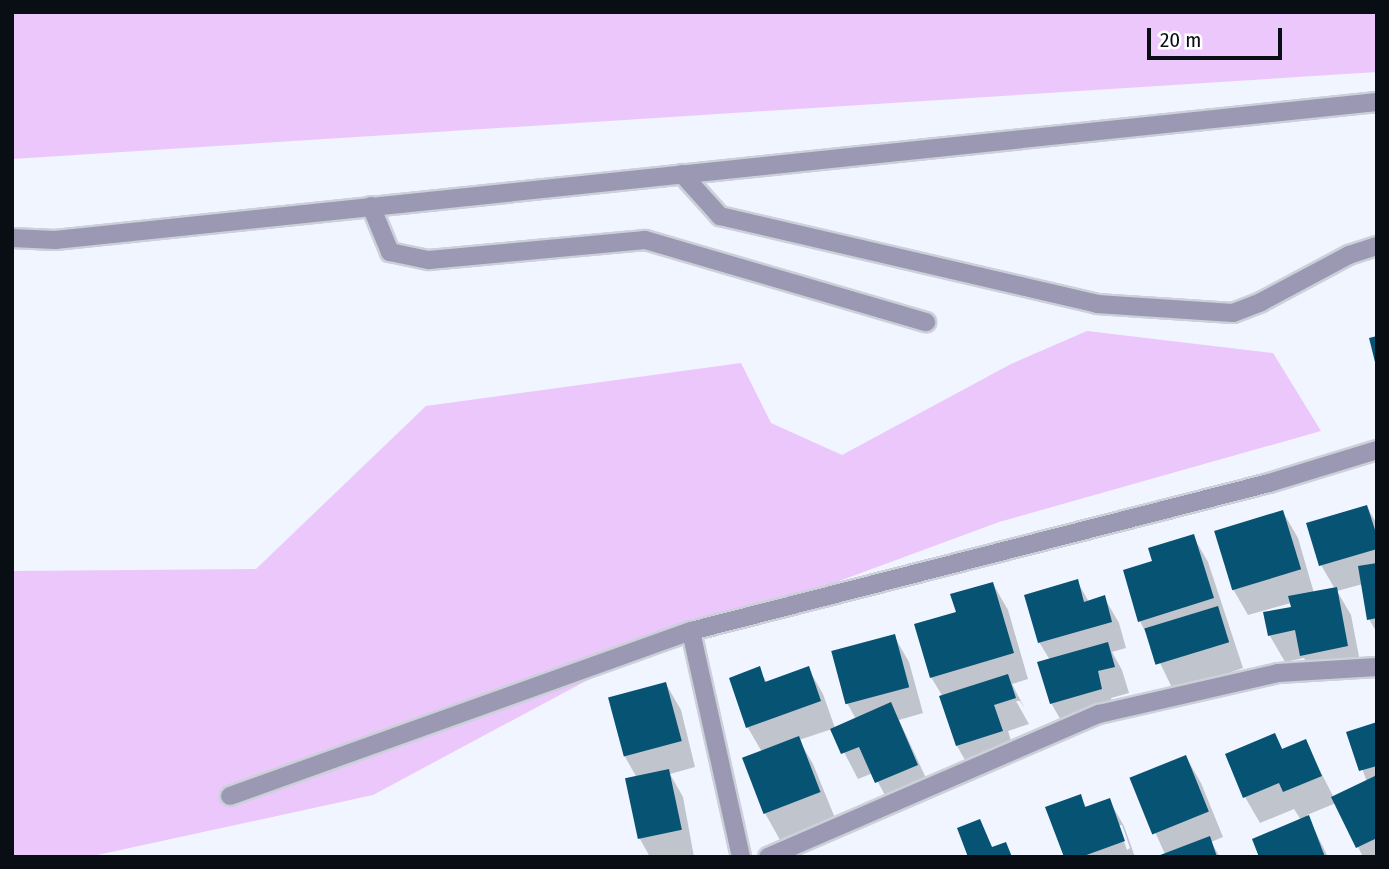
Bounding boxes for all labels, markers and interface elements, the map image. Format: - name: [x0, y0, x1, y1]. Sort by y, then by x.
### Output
- scale bar: [1151, 14, 1286, 58]
- text: 20 m: [1160, 27, 1201, 53]

